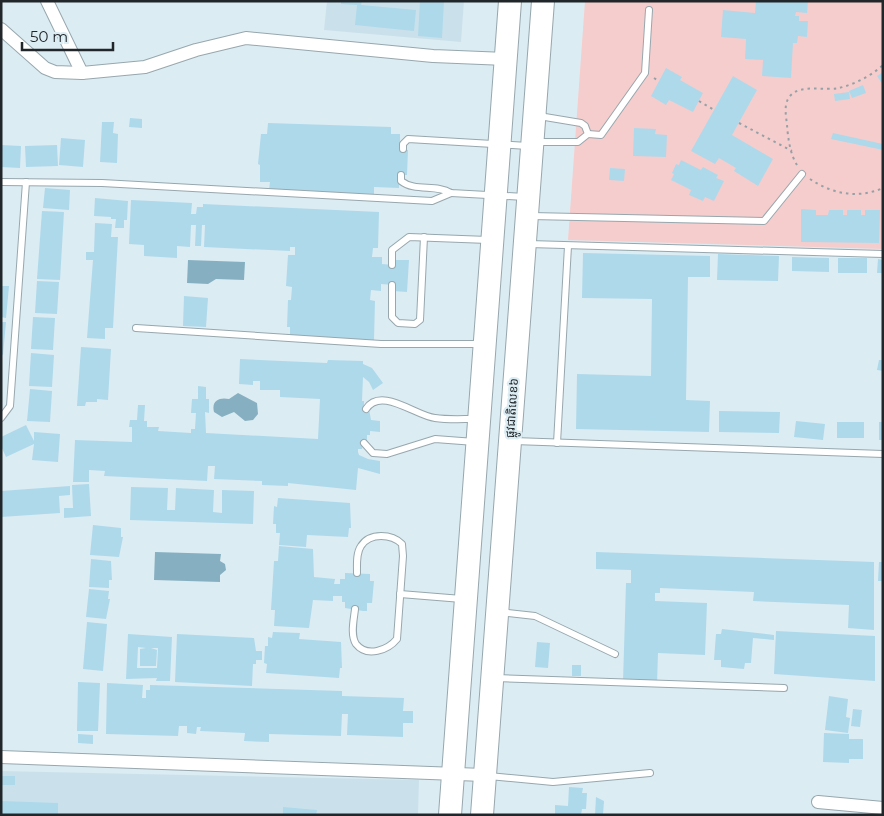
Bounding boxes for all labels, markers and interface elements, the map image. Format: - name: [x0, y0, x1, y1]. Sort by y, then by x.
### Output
- scale bar: [22, 20, 114, 52]
- text: 50 m: [30, 27, 68, 46]
- street label: ផ្លូវជាតិលេខ៦: [502, 377, 525, 439]

